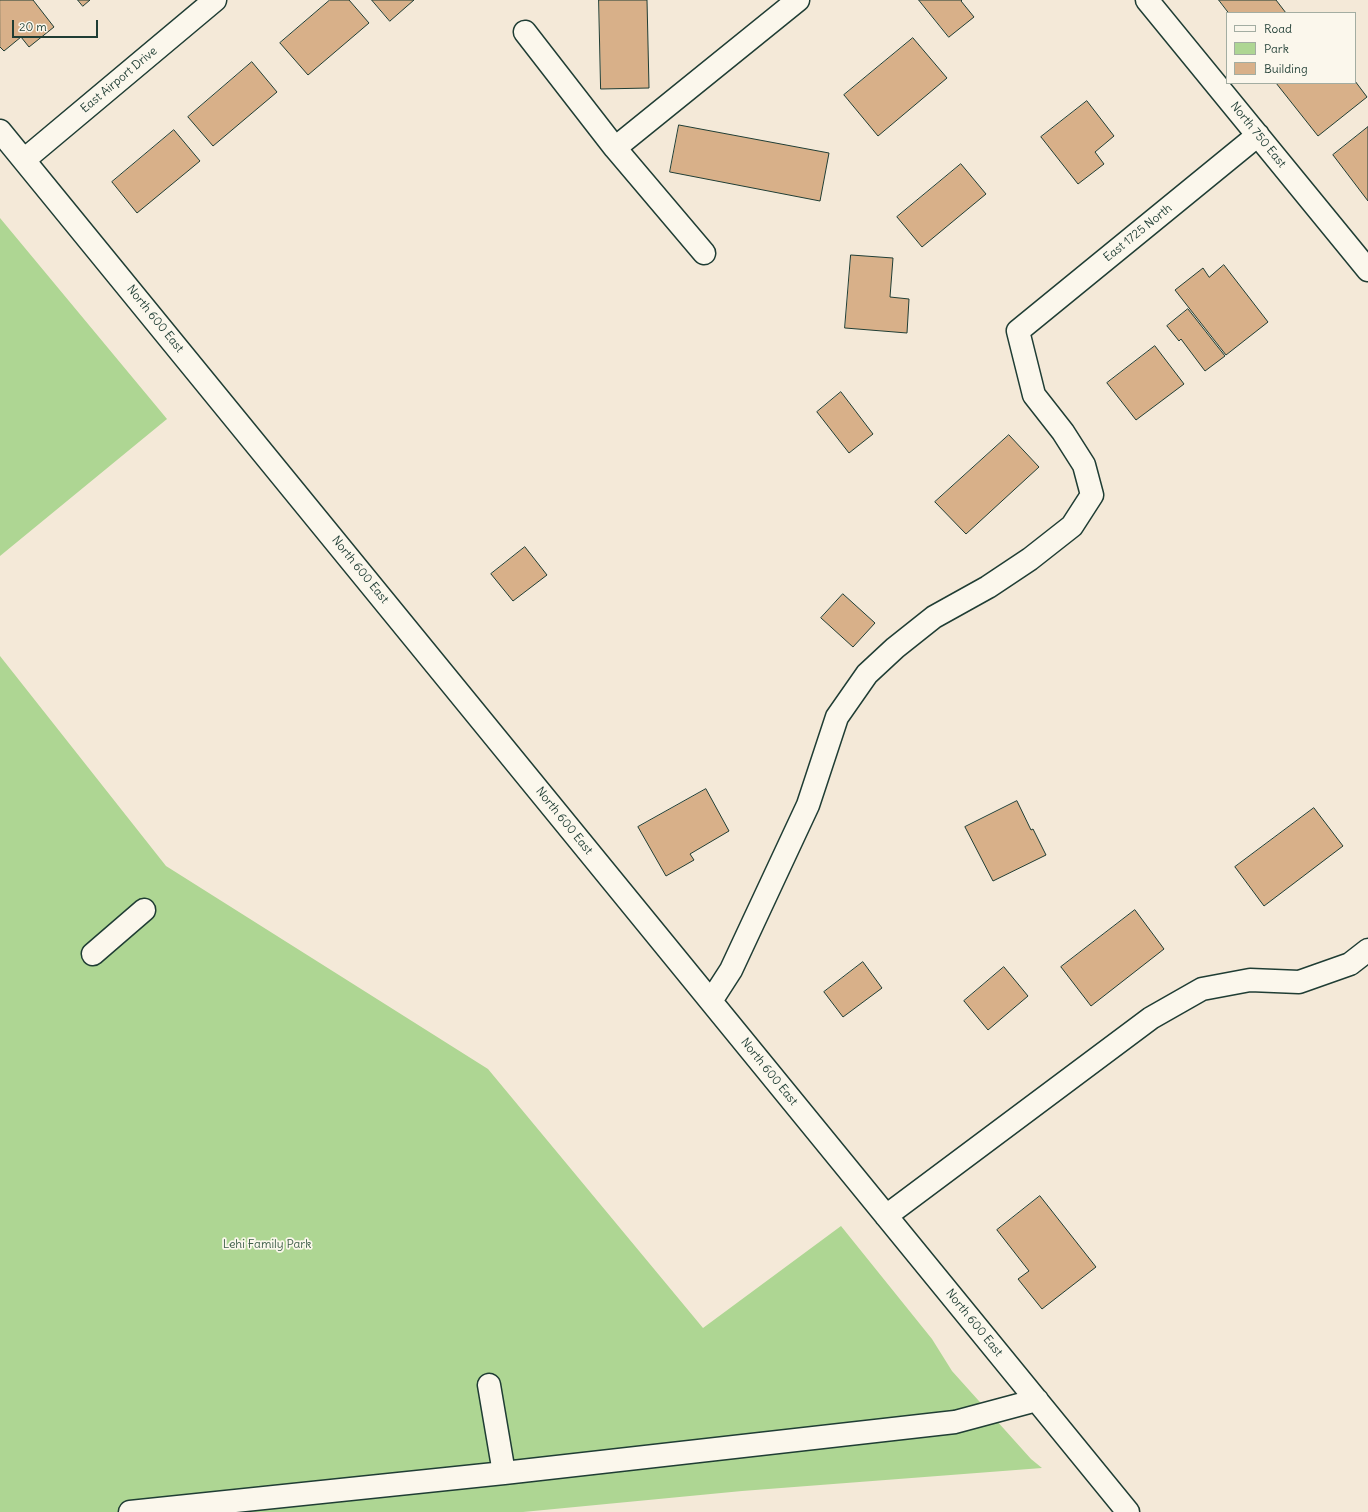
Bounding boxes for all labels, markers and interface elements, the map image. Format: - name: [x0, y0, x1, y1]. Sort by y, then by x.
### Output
- scale bar: [14, 12, 100, 38]
- legend: [1226, 12, 1356, 84]
- text: 20 m: [19, 19, 47, 34]
- text: Road: [1264, 21, 1292, 36]
- text: Park: [1264, 41, 1289, 56]
- street label: East Airport Drive: [78, 44, 160, 116]
- text: Building: [1264, 61, 1308, 76]
- street label: North 750 East: [1227, 99, 1289, 171]
- street label: East 1725 North: [1101, 201, 1175, 265]
- street label: North 600 East: [123, 282, 187, 356]
- street label: North 600 East: [328, 533, 392, 607]
- street label: North 600 East: [532, 784, 596, 858]
- street label: North 600 East: [737, 1035, 801, 1109]
- park label: Lehi Family Park: [223, 1238, 311, 1252]
- street label: North 600 East: [942, 1286, 1006, 1360]

